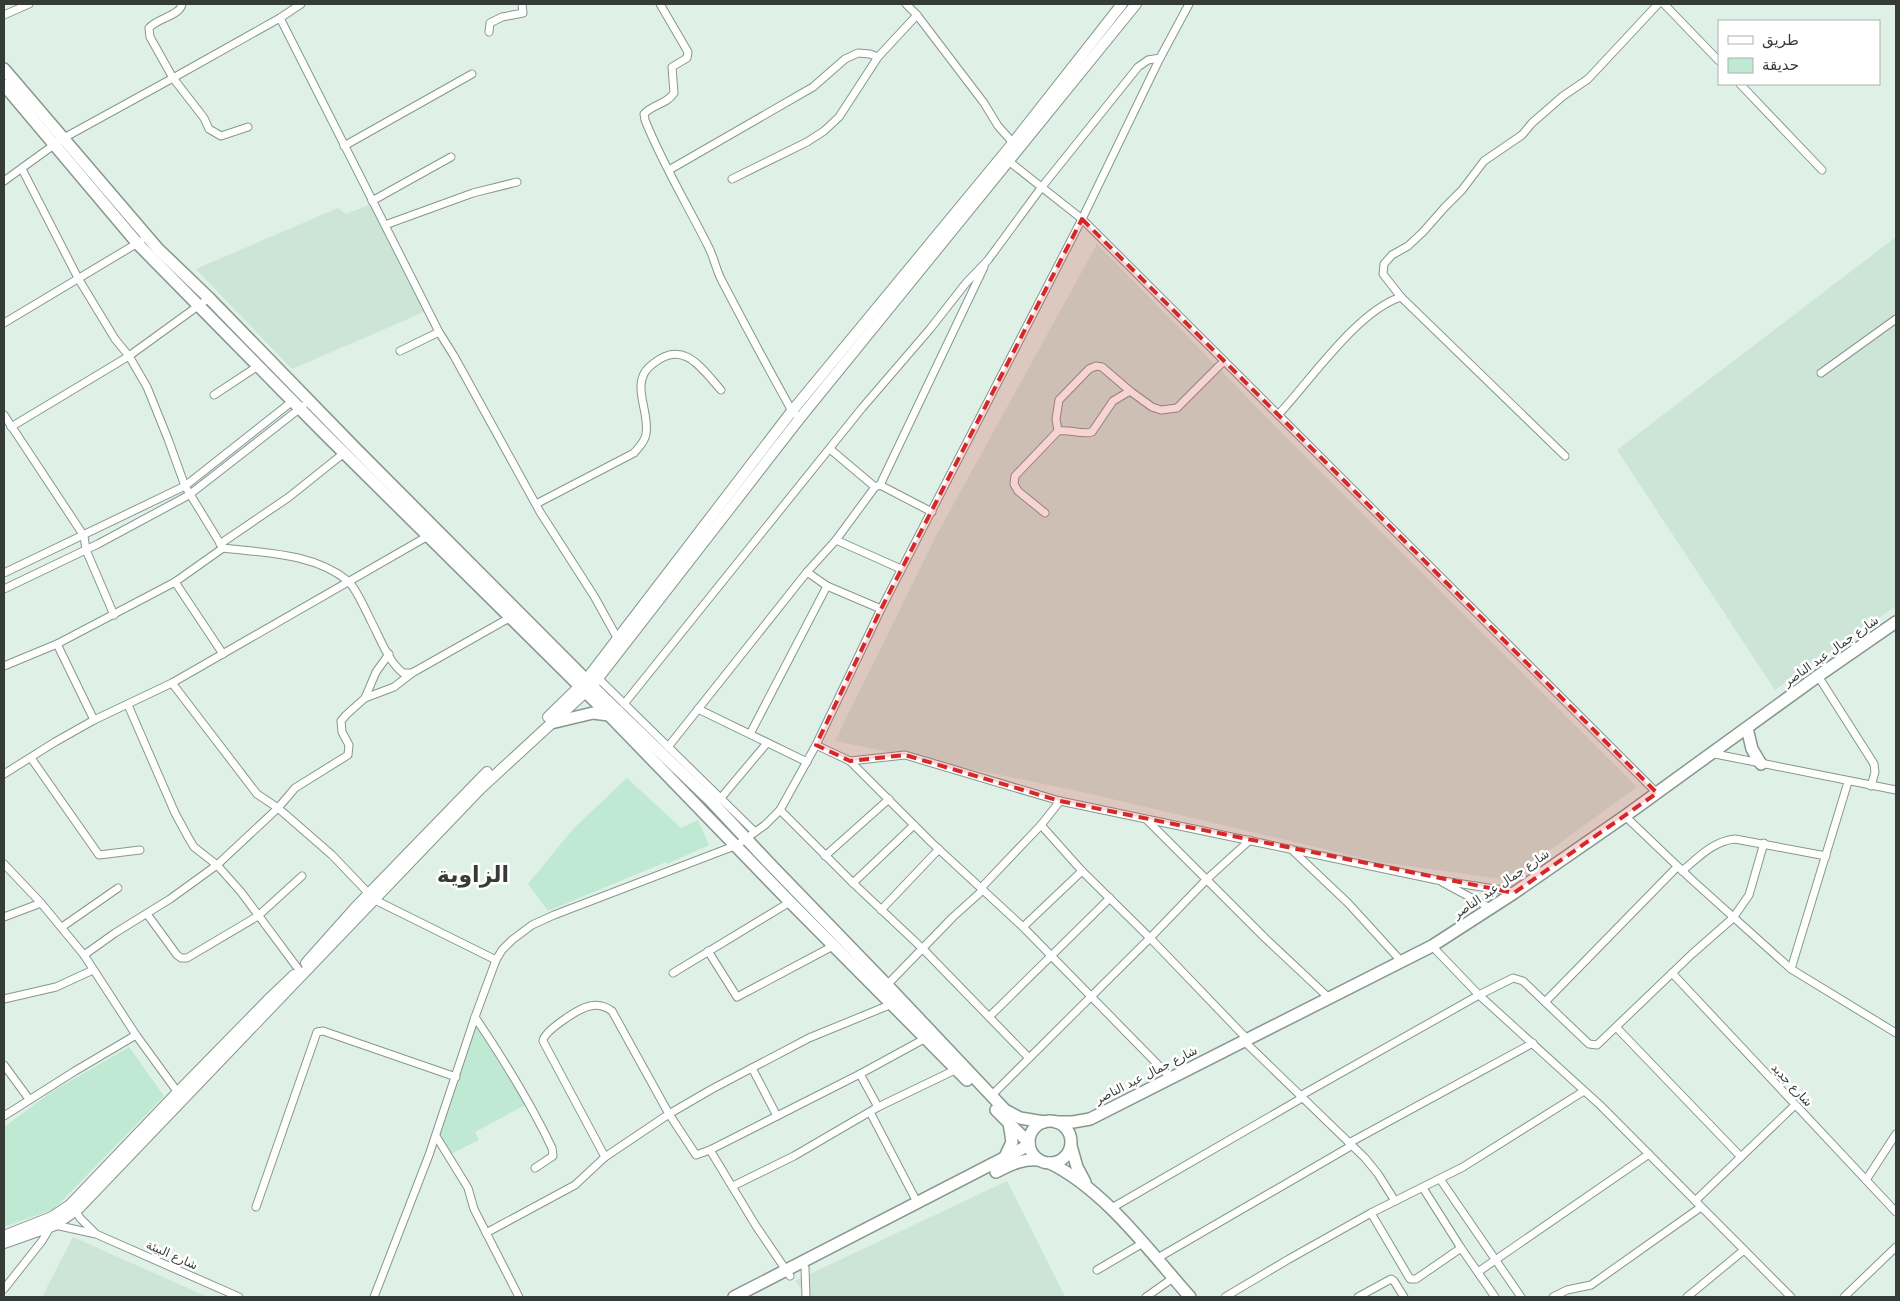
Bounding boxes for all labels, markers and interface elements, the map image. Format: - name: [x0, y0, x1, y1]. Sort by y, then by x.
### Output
- legend: [1718, 20, 1880, 85]
- text: طريق: [1762, 31, 1799, 49]
- text: حديقة: [1762, 56, 1799, 74]
- street label: شارع جمال عبد الناصر: [1780, 613, 1882, 691]
- street label: شارع جمال عبد الناصر: [1449, 847, 1552, 923]
- district label: الزاوية: [437, 862, 509, 888]
- street label: شارع جمال عبد الناصر: [1092, 1043, 1200, 1108]
- street label: شارع جديد: [1768, 1061, 1815, 1110]
- street label: شارع البيئة: [144, 1237, 200, 1273]

